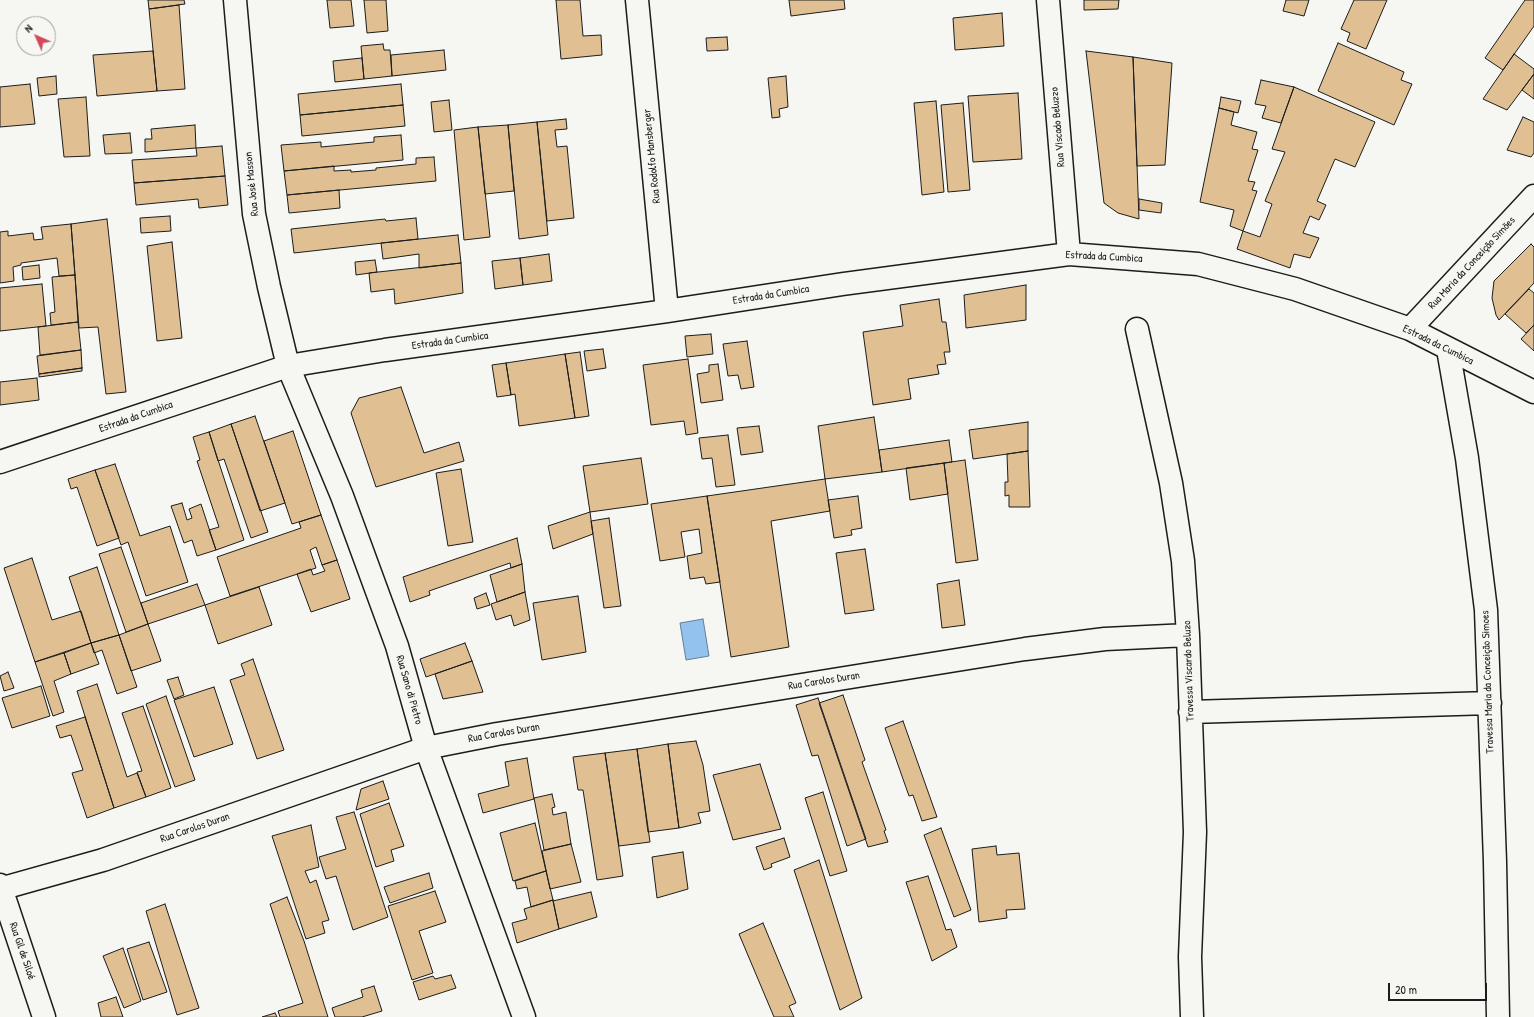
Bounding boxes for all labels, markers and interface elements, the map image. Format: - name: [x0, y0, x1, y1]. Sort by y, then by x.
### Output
- north arrow: [16, 16, 56, 56]
- text: N: [21, 21, 35, 35]
- street label: Rua Viscado Beluzzo: [1048, 87, 1068, 167]
- street label: Rua Rodolfo Mansberger: [640, 108, 664, 204]
- street label: Rua José Masson: [242, 151, 262, 217]
- street label: Rua Maria da Conceição Simões: [1426, 214, 1518, 312]
- street label: Estrada da Cumbica: [1065, 248, 1143, 266]
- street label: Estrada da Cumbica: [732, 282, 810, 308]
- street label: Estrada da Cumbica: [1400, 322, 1476, 368]
- street label: Estrada da Cumbica: [411, 329, 489, 353]
- street label: Estrada da Cumbica: [97, 398, 175, 436]
- street label: Travessa Maria da Conceição Simoes: [1479, 610, 1497, 754]
- street label: Travessa Viscardo Beluzo: [1181, 620, 1197, 722]
- street label: Rua Sano di Pietro: [393, 654, 425, 726]
- street label: Rua Carolos Duran: [787, 669, 861, 693]
- street label: Rua Carolos Duran: [467, 720, 541, 746]
- street label: Rua Carolos Duran: [159, 810, 231, 846]
- street label: Rua Gil de Siloé: [6, 921, 38, 981]
- scale bar: [1390, 975, 1489, 1001]
- text: 20 m: [1395, 981, 1417, 998]

